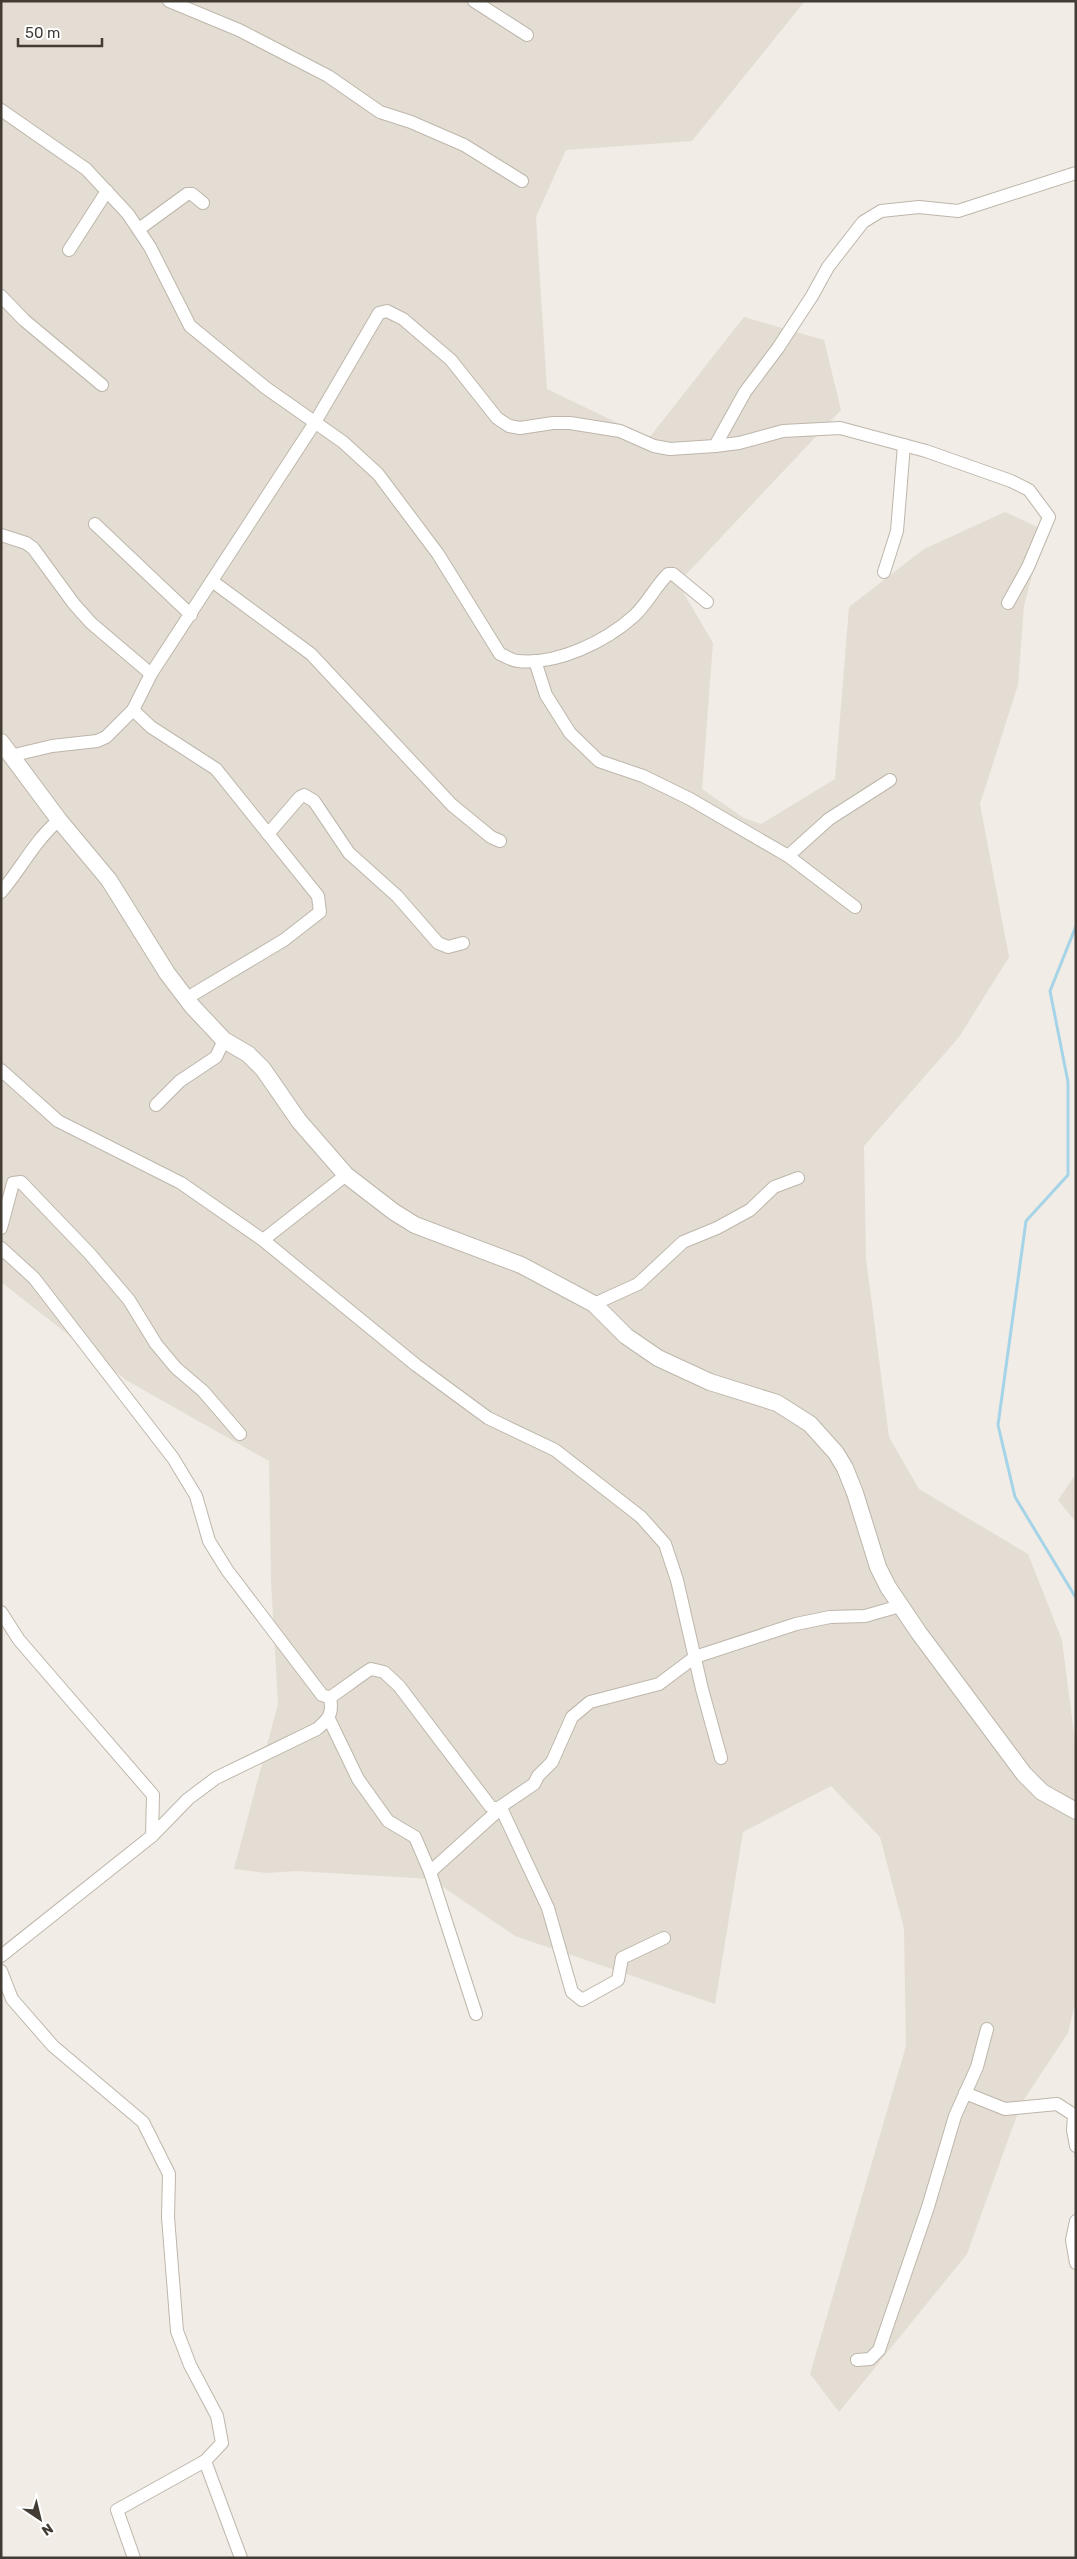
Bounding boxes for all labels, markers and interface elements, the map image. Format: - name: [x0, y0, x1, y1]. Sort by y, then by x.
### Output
- scale bar: [18, 15, 101, 47]
- text: 50 m: [25, 24, 60, 42]
- north arrow: [15, 2494, 65, 2544]
- text: N: [38, 2519, 56, 2539]

